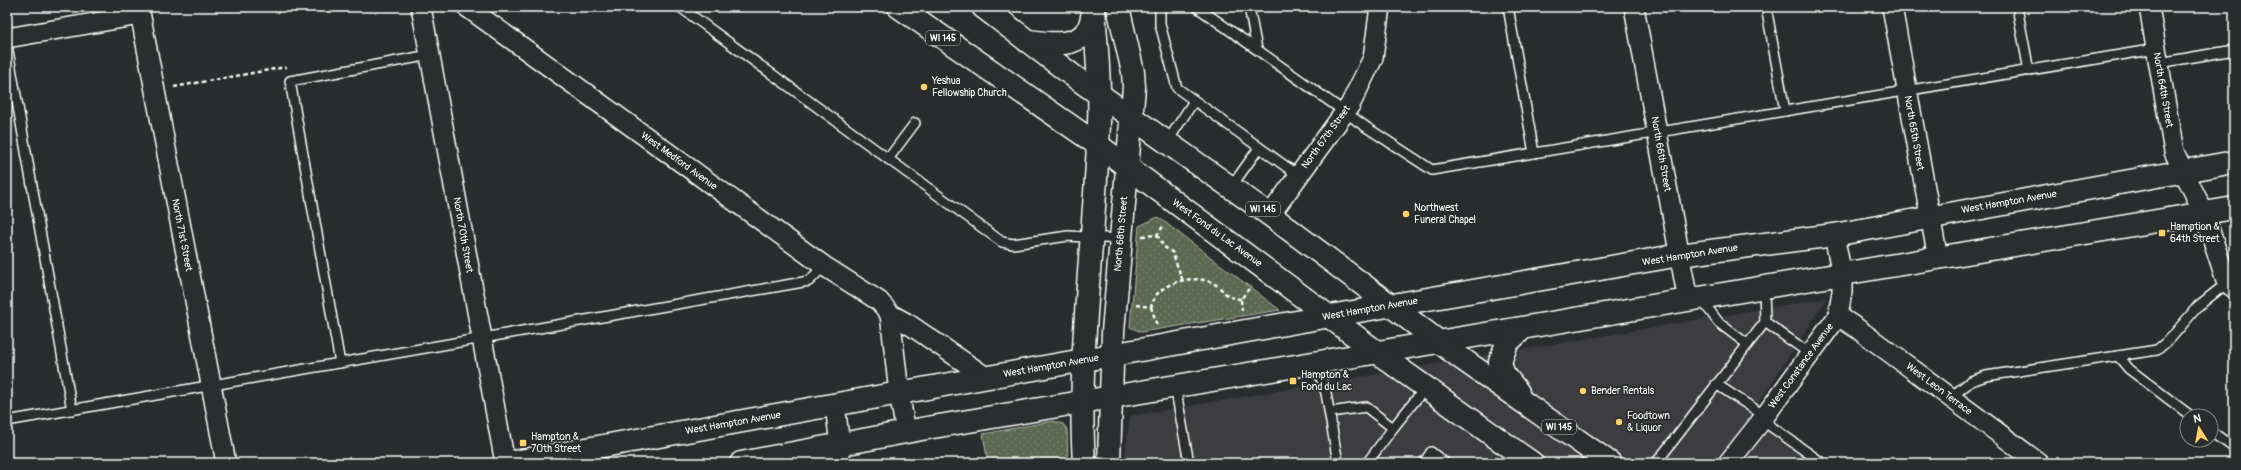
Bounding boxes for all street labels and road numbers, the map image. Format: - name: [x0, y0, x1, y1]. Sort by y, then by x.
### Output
- road number: WI 145: [926, 31, 960, 45]
- street label: North 64th Street: [2150, 51, 2176, 130]
- street label: North 65th Street: [1902, 95, 1927, 172]
- street label: North 67th Street: [1299, 102, 1354, 171]
- street label: North 66th Street: [1648, 115, 1674, 194]
- street label: West Medford Avenue: [639, 129, 719, 193]
- street label: West Hampton Avenue: [1960, 188, 2058, 216]
- street label: North 68th Street: [1112, 195, 1130, 272]
- street label: North 70th Street: [450, 196, 476, 275]
- street label: West Fond du Lac Avenue: [1170, 196, 1264, 270]
- street label: North 71st Street: [169, 198, 195, 273]
- road number: WI 145: [1246, 202, 1280, 216]
- street label: West Hampton Avenue: [1641, 242, 1739, 268]
- street label: West Hampton Avenue: [1321, 295, 1419, 323]
- street label: West Constance Avenue: [1766, 321, 1836, 411]
- street label: West Hampton Avenue: [1002, 352, 1100, 380]
- street label: West Leon Terrace: [1904, 360, 1974, 418]
- street label: West Hampton Avenue: [684, 409, 782, 437]
- road number: WI 145: [1542, 420, 1576, 434]

